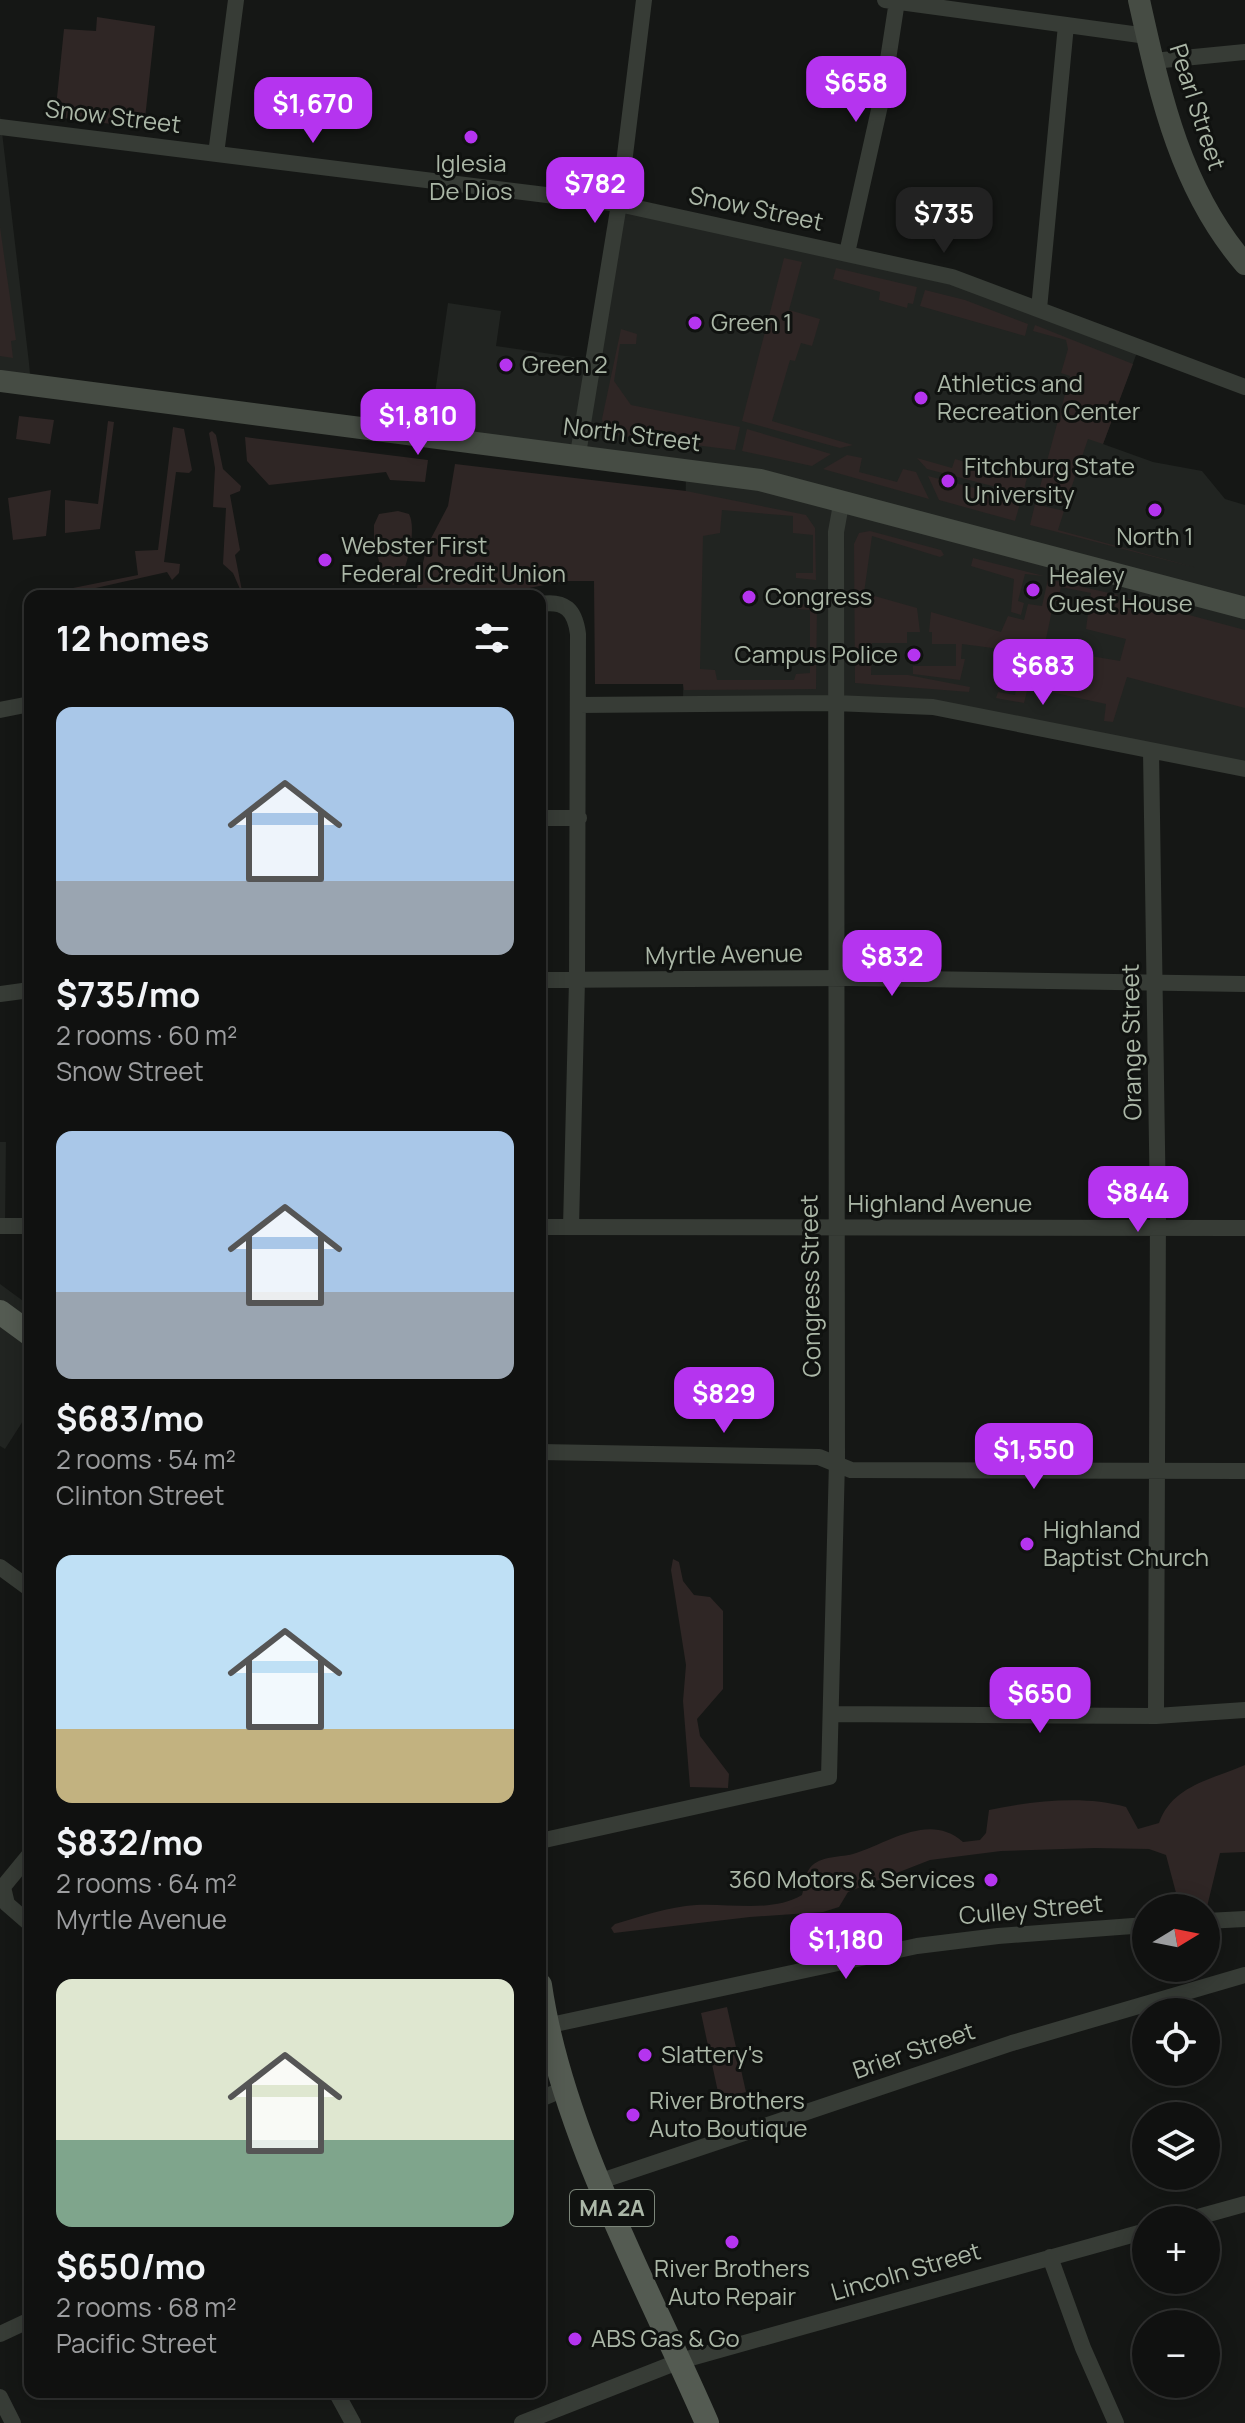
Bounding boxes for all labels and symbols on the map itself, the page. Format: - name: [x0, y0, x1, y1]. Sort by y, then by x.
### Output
- street label: Pearl Street: [1162, 39, 1234, 174]
- pin: $658: [809, 56, 903, 124]
- pin: $1,670: [248, 77, 378, 145]
- street label: Snow Street: [43, 91, 183, 140]
- marker: Iglesia De Dios: [462, 128, 480, 146]
- place label: Iglesia De Dios: [429, 146, 513, 207]
- pin: $782: [548, 157, 642, 225]
- street label: Snow Street: [686, 177, 826, 238]
- pin: $735: [897, 187, 991, 255]
- place label: Green 1: [711, 305, 792, 338]
- marker: Green 1: [686, 314, 704, 332]
- place label: Green 2: [522, 347, 608, 380]
- marker: Green 2: [497, 356, 515, 374]
- place label: Athletics and Recreation Center: [937, 366, 1141, 427]
- pin: $1,810: [353, 389, 483, 457]
- marker: Athletics and Recreation Center: [912, 389, 930, 407]
- street label: North Street: [561, 409, 703, 458]
- place label: Fitchburg State University: [964, 449, 1135, 510]
- marker: Fitchburg State University: [939, 472, 957, 490]
- marker: North 1: [1146, 501, 1164, 519]
- place label: North 1: [1116, 519, 1194, 552]
- place label: Webster First Federal Credit Union: [341, 528, 566, 589]
- marker: Webster First Federal Credit Union: [316, 551, 334, 569]
- place label: Healey Guest House: [1049, 558, 1193, 619]
- place label: Congress: [765, 579, 872, 612]
- marker: Healey Guest House: [1024, 581, 1042, 599]
- marker: Congress: [740, 588, 758, 606]
- place label: Campus Police: [735, 637, 898, 670]
- pin: $683: [996, 639, 1090, 707]
- marker: Campus Police: [905, 646, 923, 664]
- pin: $832: [845, 930, 939, 998]
- street label: Myrtle Avenue: [645, 936, 803, 971]
- street label: Orange Street: [1113, 963, 1148, 1121]
- pin: $844: [1091, 1166, 1185, 1234]
- street label: Highland Avenue: [848, 1186, 1032, 1219]
- street label: Congress Street: [791, 1194, 828, 1378]
- pin: $829: [677, 1367, 771, 1435]
- pin: $1,550: [969, 1423, 1099, 1491]
- place label: Highland Baptist Church: [1043, 1512, 1209, 1573]
- marker: Highland Baptist Church: [1018, 1535, 1036, 1553]
- pin: $650: [993, 1667, 1087, 1735]
- place label: 360 Motors & Services: [729, 1862, 975, 1895]
- marker: 360 Motors & Services: [982, 1871, 1000, 1889]
- street label: Culley Street: [958, 1886, 1104, 1931]
- north arrow: [1132, 1894, 1220, 1982]
- pin: $1,180: [781, 1913, 911, 1981]
- street label: Brier Street: [848, 2013, 979, 2086]
- place label: Slattery's: [661, 2037, 764, 2070]
- marker: Slattery's: [636, 2046, 654, 2064]
- place label: River Brothers Auto Boutique: [649, 2083, 807, 2144]
- marker: River Brothers Auto Boutique: [624, 2106, 642, 2124]
- road number: MA 2A: [570, 2190, 654, 2226]
- marker: River Brothers Auto Repair: [723, 2233, 741, 2251]
- street label: Lincoln Street: [827, 2233, 984, 2308]
- place label: River Brothers Auto Repair: [654, 2251, 810, 2312]
- place label: ABS Gas & Go: [591, 2321, 740, 2354]
- marker: ABS Gas & Go: [566, 2330, 584, 2348]

